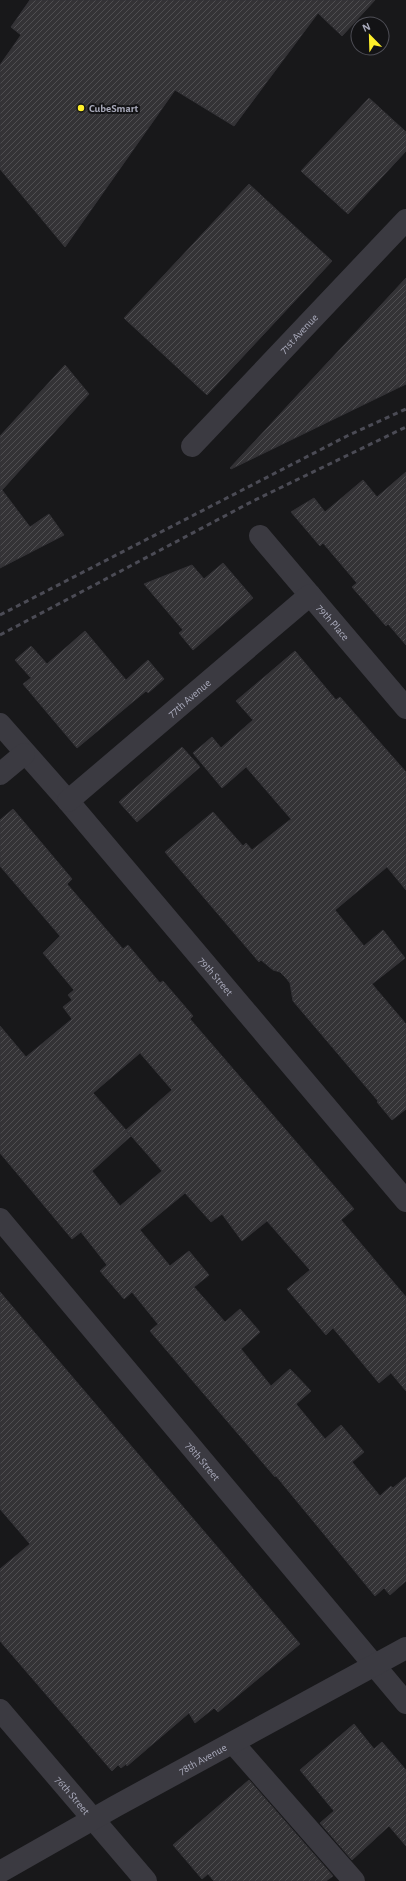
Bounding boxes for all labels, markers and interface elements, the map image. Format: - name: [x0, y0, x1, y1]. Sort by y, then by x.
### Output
- north arrow: [350, 16, 390, 56]
- text: N: [361, 21, 372, 34]
- marker: CubeSmart: [76, 103, 86, 113]
- place label: CubeSmart: [89, 103, 139, 114]
- street label: 71st Avenue: [277, 312, 320, 355]
- street label: 79th Place: [315, 602, 351, 642]
- street label: 77th Avenue: [166, 677, 213, 719]
- street label: 79th Street: [197, 955, 236, 998]
- street label: 78th Street: [184, 1440, 223, 1483]
- street label: 78th Avenue: [177, 1741, 228, 1776]
- street label: 76th Street: [53, 1774, 92, 1817]

